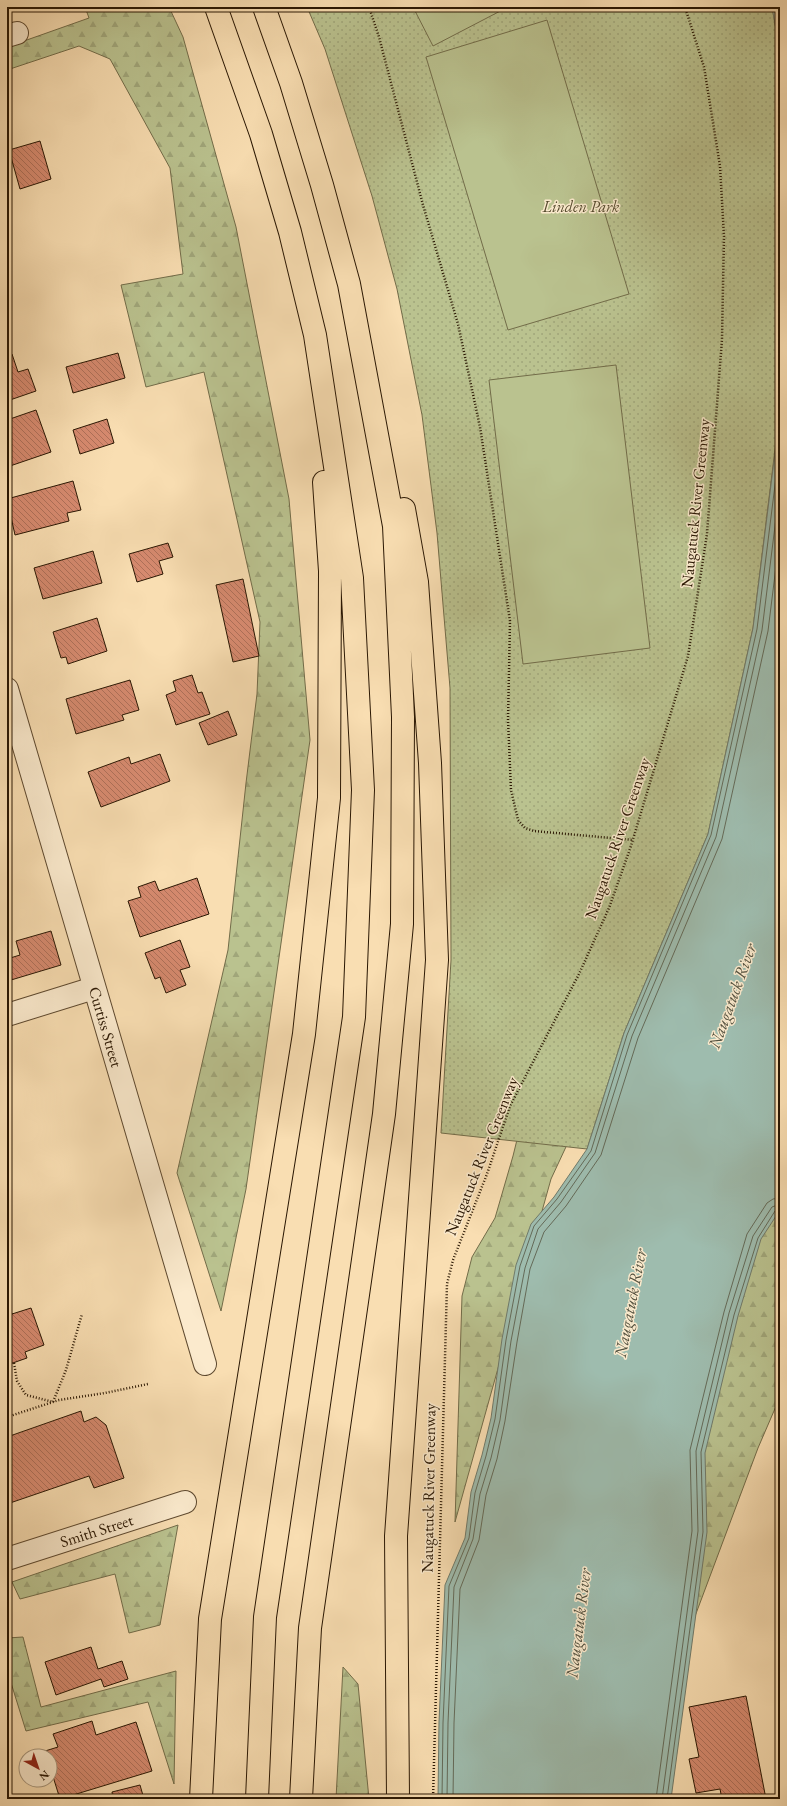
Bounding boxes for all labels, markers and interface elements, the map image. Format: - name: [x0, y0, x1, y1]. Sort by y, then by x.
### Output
- park label: Linden Park: [542, 196, 620, 217]
- street label: Naugatuck River Greenway: [676, 417, 715, 588]
- street label: Naugatuck River Greenway: [580, 754, 655, 922]
- water label: Naugatuck River: [702, 939, 762, 1052]
- street label: Curtiss Street: [84, 984, 127, 1070]
- street label: Naugatuck River Greenway: [440, 1073, 523, 1239]
- water label: Naugatuck River: [608, 1245, 652, 1360]
- street label: Naugatuck River Greenway: [417, 1402, 440, 1573]
- street label: Smith Street: [58, 1509, 136, 1552]
- water label: Naugatuck River: [560, 1565, 596, 1680]
- north arrow: [18, 1748, 58, 1788]
- text: N: [36, 1767, 52, 1784]

